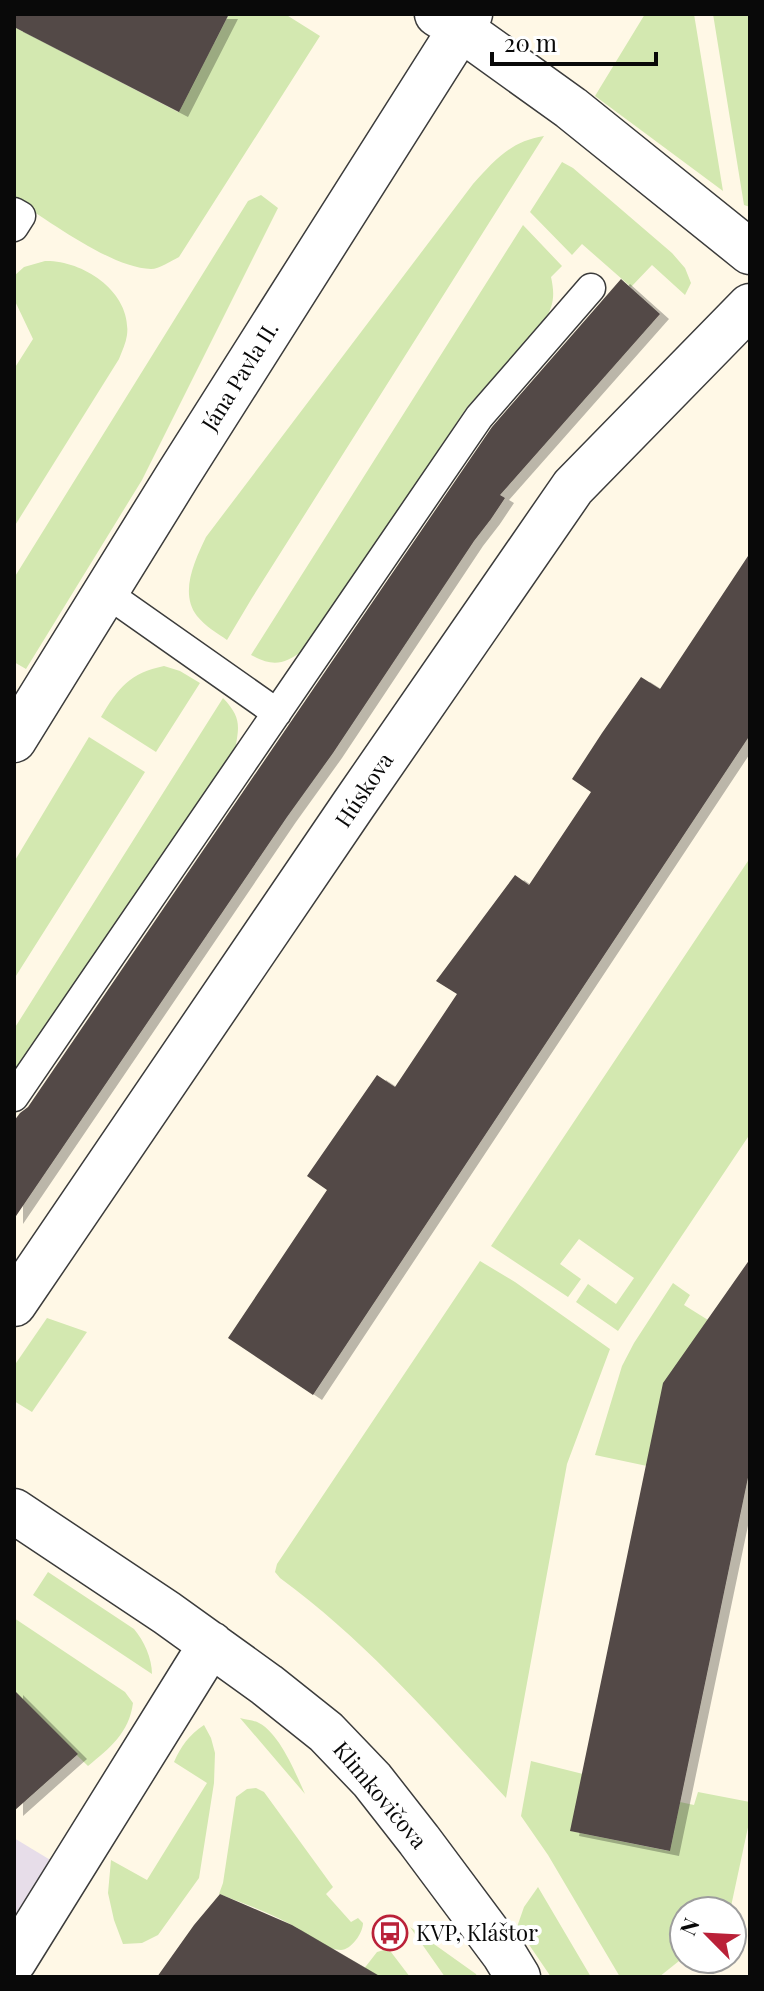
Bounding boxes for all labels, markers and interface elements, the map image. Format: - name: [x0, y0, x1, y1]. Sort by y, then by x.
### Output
- scale bar: [492, 16, 656, 66]
- text: 20 m: [504, 26, 557, 58]
- street label: Jána Pavla II.: [193, 315, 285, 437]
- street label: Húskova: [327, 746, 399, 833]
- street label: Klimkovičova: [327, 1734, 435, 1854]
- north arrow: [668, 1895, 748, 1975]
- text: N: [672, 1913, 706, 1940]
- bus stop icon: KVP, Kláštor: [371, 1914, 409, 1952]
- place label: KVP, Kláštor: [416, 1917, 538, 1947]

